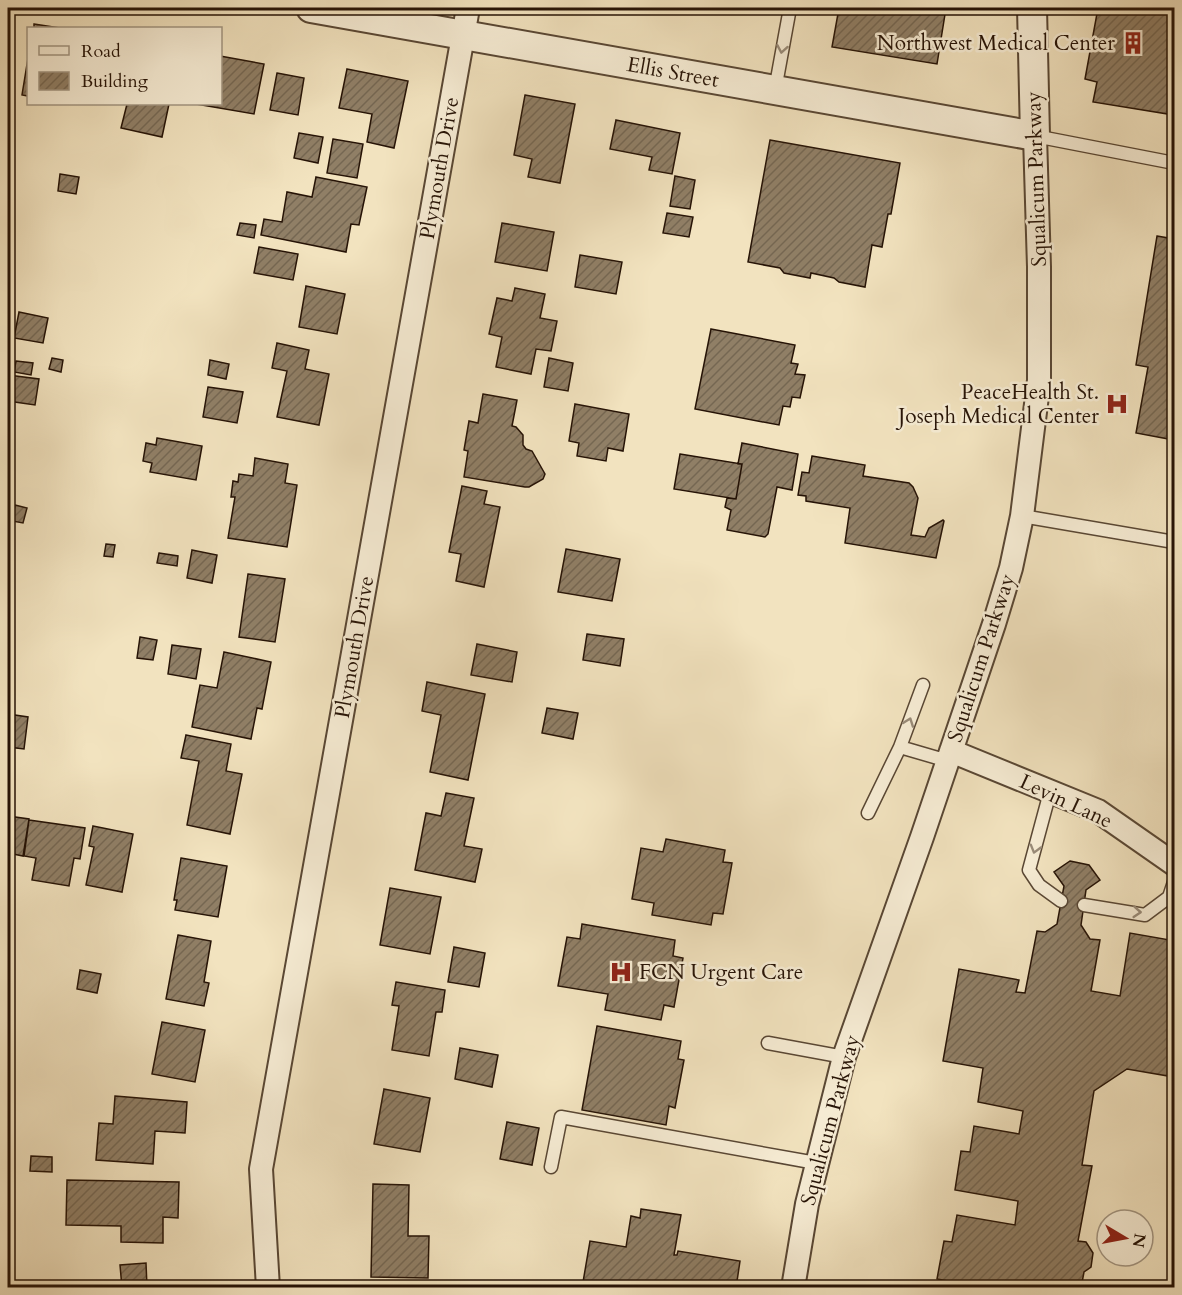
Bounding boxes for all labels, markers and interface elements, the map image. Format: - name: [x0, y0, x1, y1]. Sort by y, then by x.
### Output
- legend: [27, 27, 222, 105]
- place label: Northwest Medical Center: [877, 29, 1115, 58]
- building icon: Northwest Medical Center: [1120, 30, 1146, 56]
- text: Road: [81, 39, 121, 64]
- one-way arrow: [777, 44, 789, 53]
- street label: Ellis Street: [625, 50, 721, 95]
- text: Building: [81, 69, 149, 94]
- street label: Squalicum Parkway: [1019, 91, 1054, 267]
- street label: Plymouth Drive: [413, 95, 466, 242]
- place label: PeaceHealth St. Joseph Medical Center: [895, 378, 1099, 431]
- hospital icon: PeaceHealth St. Joseph Medical Center: [1104, 391, 1130, 417]
- street label: Squalicum Parkway: [941, 570, 1022, 746]
- street label: Plymouth Drive: [328, 574, 381, 721]
- one-way arrow: [902, 717, 915, 727]
- street label: Levin Lane: [1015, 767, 1117, 836]
- one-way arrow: [1029, 843, 1042, 853]
- one-way arrow: [1133, 906, 1142, 919]
- place label: FCN Urgent Care: [639, 958, 803, 987]
- hospital icon: FCN Urgent Care: [608, 959, 634, 985]
- street label: Squalicum Parkway: [794, 1032, 867, 1209]
- north arrow: [1095, 1208, 1155, 1268]
- text: N: [1127, 1232, 1151, 1249]

